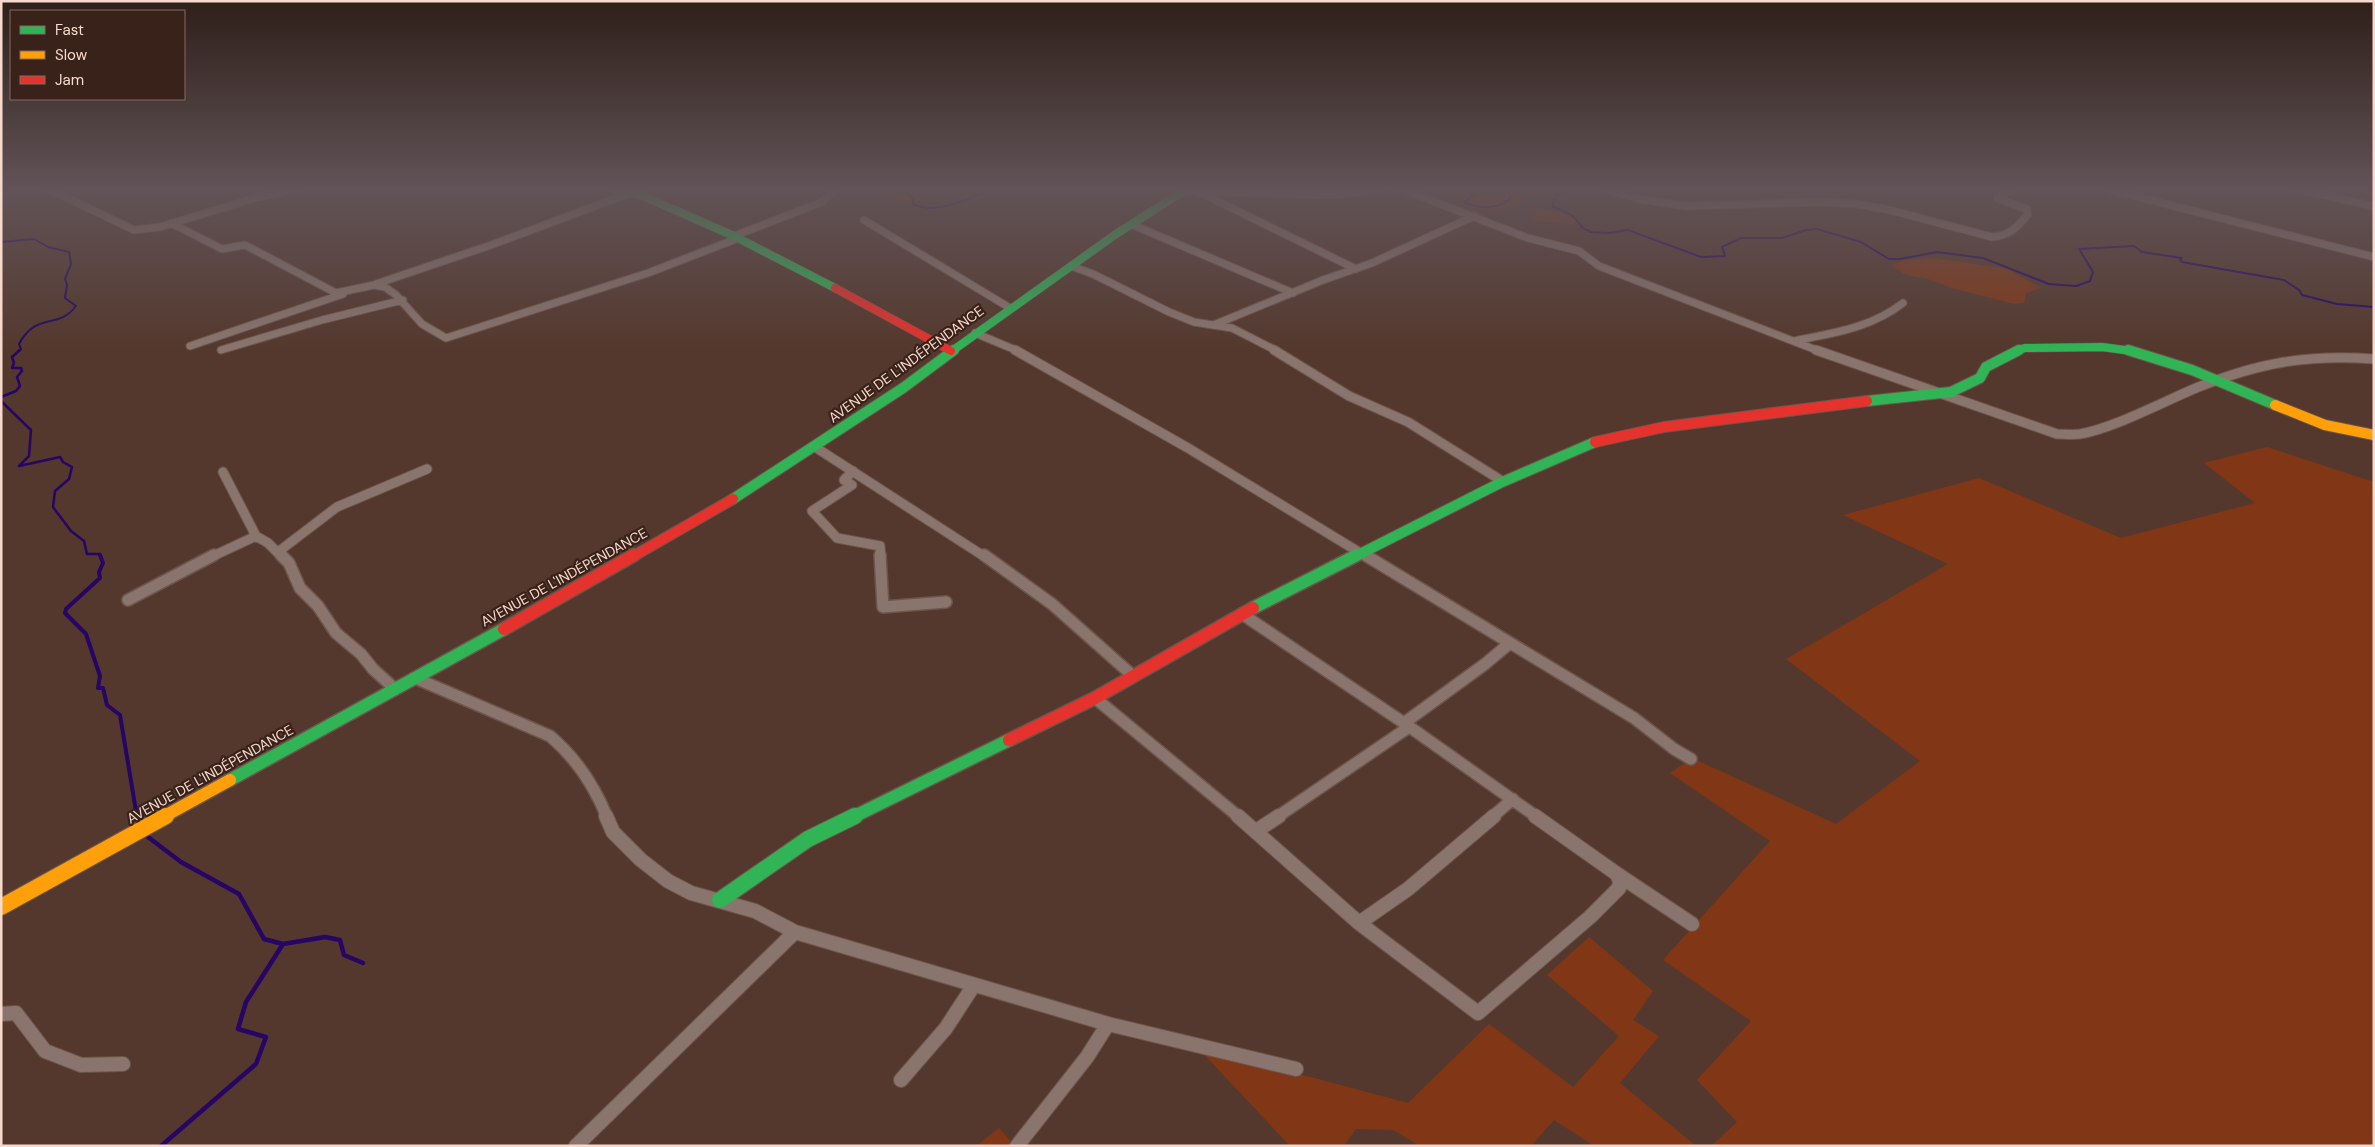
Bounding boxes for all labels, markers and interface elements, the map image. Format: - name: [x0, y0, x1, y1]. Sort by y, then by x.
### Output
- legend: [10, 10, 185, 100]
- text: Fast: [55, 20, 84, 40]
- text: Slow: [55, 45, 88, 65]
- text: Jam: [55, 70, 84, 90]
- street label: AVENUE DE L'INDÉPENDANCE: [825, 301, 987, 426]
- street label: AVENUE DE L'INDÉPENDANCE: [478, 524, 651, 630]
- street label: AVENUE DE L'INDÉPENDANCE: [124, 721, 297, 827]

